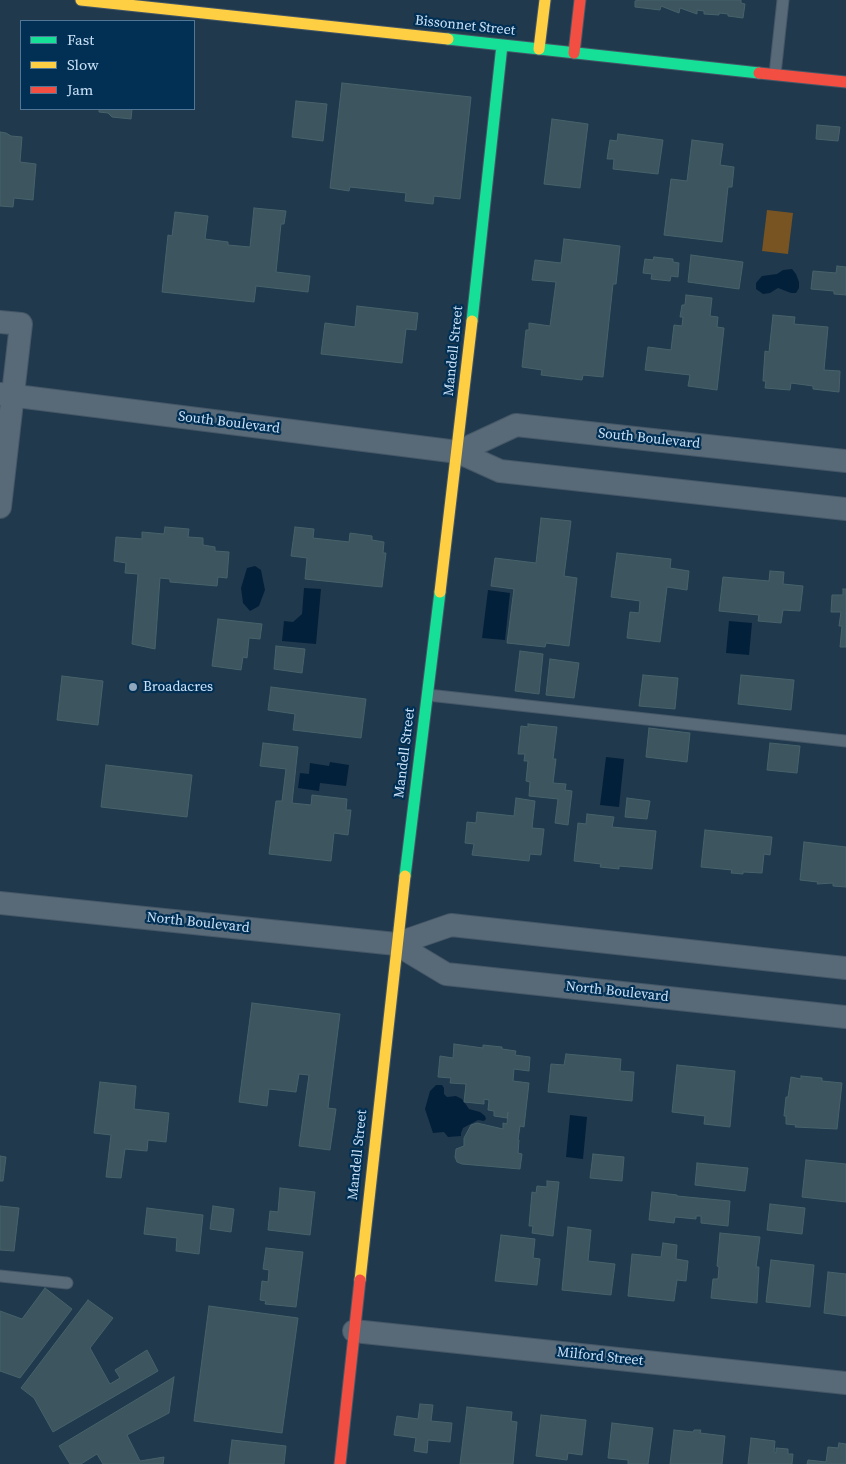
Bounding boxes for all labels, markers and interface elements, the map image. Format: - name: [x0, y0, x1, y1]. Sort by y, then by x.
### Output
- street label: Bissonnet Street: [414, 12, 516, 40]
- legend: [20, 20, 195, 110]
- text: Fast: [67, 29, 94, 50]
- text: Slow: [67, 54, 99, 75]
- text: Jam: [67, 79, 93, 100]
- street label: Mandell Street: [441, 305, 467, 397]
- street label: South Boulevard: [177, 408, 281, 438]
- street label: South Boulevard: [597, 425, 701, 453]
- place label: Broadacres: [143, 679, 213, 695]
- marker: Broadacres: [127, 681, 139, 693]
- street label: Mandell Street: [391, 707, 419, 799]
- street label: North Boulevard: [146, 909, 250, 937]
- street label: North Boulevard: [565, 978, 669, 1006]
- street label: Mandell Street: [345, 1109, 371, 1201]
- street label: Milford Street: [556, 1344, 644, 1370]

